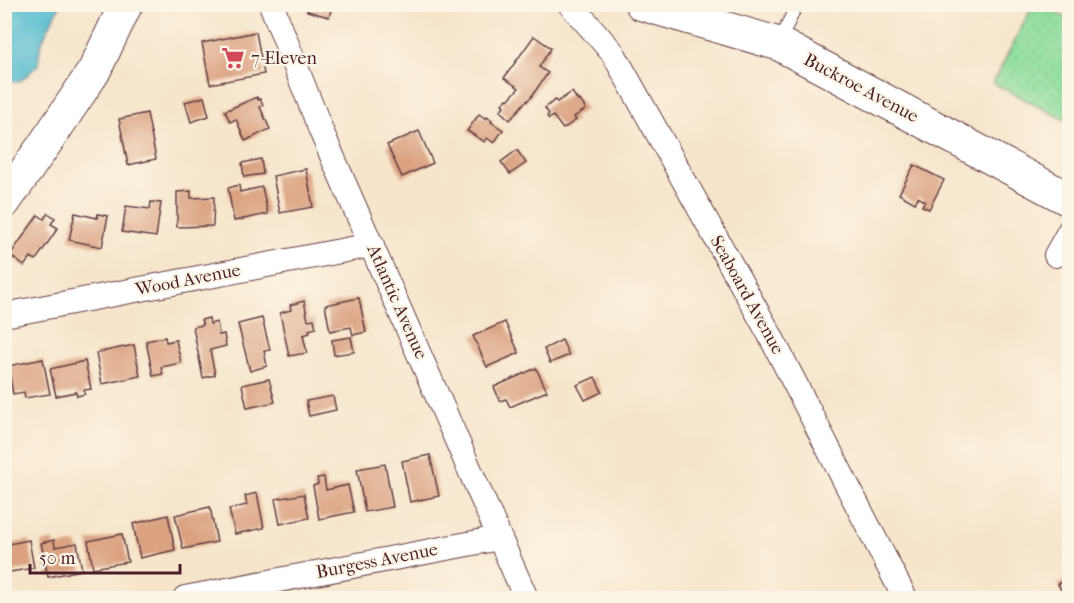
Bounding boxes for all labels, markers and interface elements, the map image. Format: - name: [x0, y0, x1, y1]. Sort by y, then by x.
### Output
- supermarket icon: 7-Eleven: [220, 45, 246, 71]
- place label: 7-Eleven: [251, 48, 317, 69]
- street label: Buckroe Avenue: [800, 49, 922, 127]
- street label: Seaboard Avenue: [706, 232, 788, 358]
- street label: Atlantic Avenue: [362, 241, 432, 363]
- street label: Wood Avenue: [133, 260, 242, 301]
- scale bar: [30, 537, 180, 575]
- street label: Burgess Avenue: [315, 539, 440, 583]
- text: 50 m: [39, 548, 76, 569]

